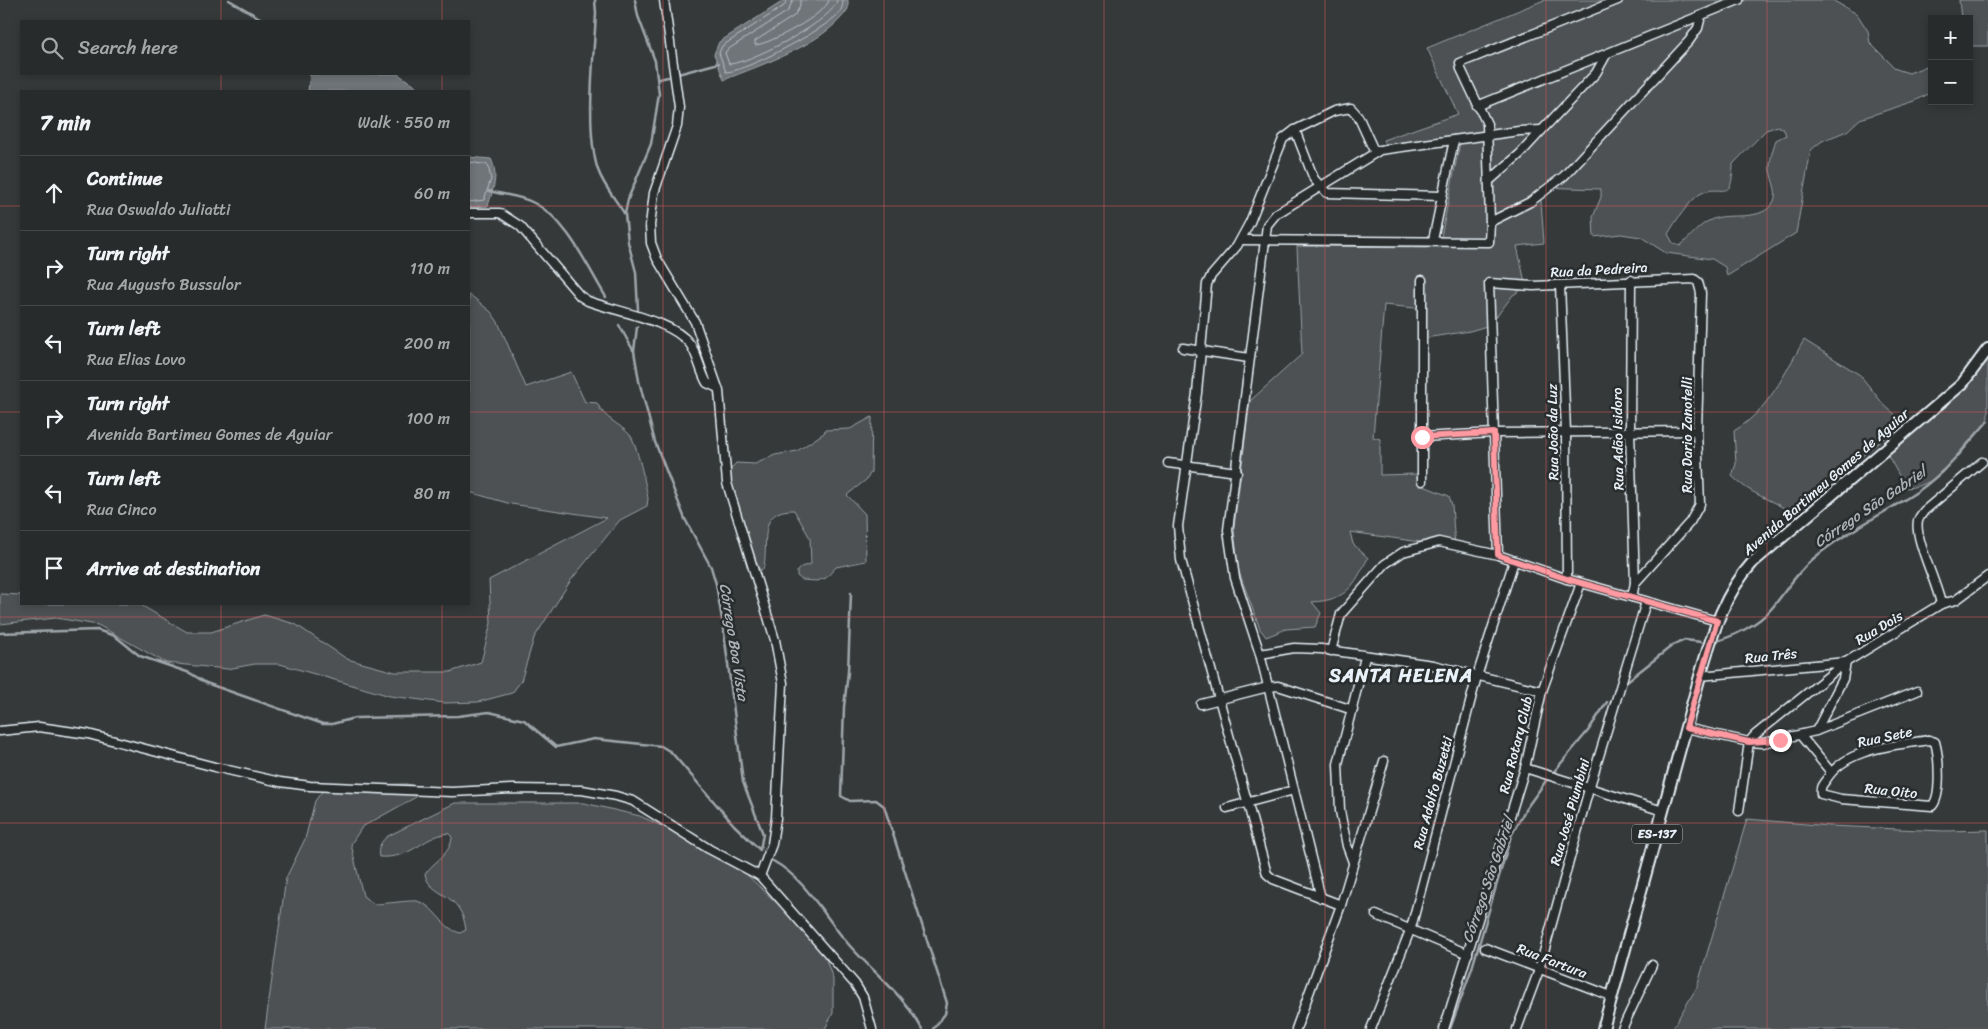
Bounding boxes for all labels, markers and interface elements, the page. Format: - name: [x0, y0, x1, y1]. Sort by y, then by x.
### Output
- map controls: [1928, 15, 1973, 105]
- button: +: [1928, 15, 1973, 60]
- search box: [20, 20, 470, 75]
- text: Search here: [78, 31, 178, 64]
- icon: search: [38, 34, 66, 62]
- button: −: [1928, 60, 1973, 105]
- text: 7 min: [40, 104, 91, 142]
- text: Walk · 550 m: [358, 108, 450, 137]
- text: Continue: [87, 162, 163, 195]
- icon: ahead: [40, 179, 68, 207]
- text: 60 m: [414, 179, 450, 208]
- text: Rua Oswaldo Juliatti: [87, 195, 230, 224]
- text: Turn right: [87, 237, 169, 270]
- icon: right: [40, 254, 68, 282]
- text: 110 m: [410, 254, 450, 283]
- street label: Rua da Pedreira: [1550, 255, 1648, 285]
- text: Rua Augusto Bussulor: [87, 270, 241, 299]
- text: Turn left: [87, 312, 160, 345]
- icon: left: [40, 329, 68, 357]
- text: 200 m: [404, 329, 450, 358]
- text: Rua Elias Lovo: [87, 345, 186, 374]
- street label: Rua Dario Zanotelli: [1675, 376, 1700, 493]
- street label: Rua João da Luz: [1540, 383, 1566, 481]
- text: Turn right: [87, 387, 169, 420]
- street label: Rua Adão Isidoro: [1605, 387, 1631, 491]
- street label: Avenida Bartimeu Gomes de Aguiar: [1736, 401, 1916, 562]
- icon: right: [40, 404, 68, 432]
- text: 100 m: [406, 404, 450, 433]
- text: Avenida Bartimeu Gomes de Aguiar: [87, 420, 332, 449]
- route start: [1411, 426, 1434, 449]
- water label: Córrego São Gabriel: [1808, 457, 1935, 554]
- text: Turn left: [87, 462, 160, 495]
- icon: left: [40, 479, 68, 507]
- text: 80 m: [414, 479, 450, 508]
- text: Rua Cinco: [87, 495, 157, 524]
- text: Arrive at destination: [87, 552, 260, 585]
- icon: arrive: [40, 554, 68, 582]
- water label: Córrego Boa Vista: [712, 581, 756, 704]
- street label: Rua Dois: [1850, 604, 1908, 652]
- street label: Rua Três: [1744, 641, 1799, 671]
- district label: SANTA HELENA: [1328, 659, 1473, 692]
- street label: Rua Rotary Club: [1492, 693, 1540, 796]
- street label: Rua Sete: [1855, 719, 1915, 755]
- route end: [1769, 729, 1792, 752]
- street label: Rua Adolfo Buzetti: [1406, 733, 1460, 852]
- street label: Rua José Piumbini: [1543, 754, 1598, 868]
- street label: Rua Oito: [1863, 776, 1919, 806]
- water label: Córrego São Gabriel: [1454, 810, 1523, 946]
- road number: ES-137: [1632, 824, 1682, 844]
- street label: Rua Fartura: [1513, 936, 1592, 986]

